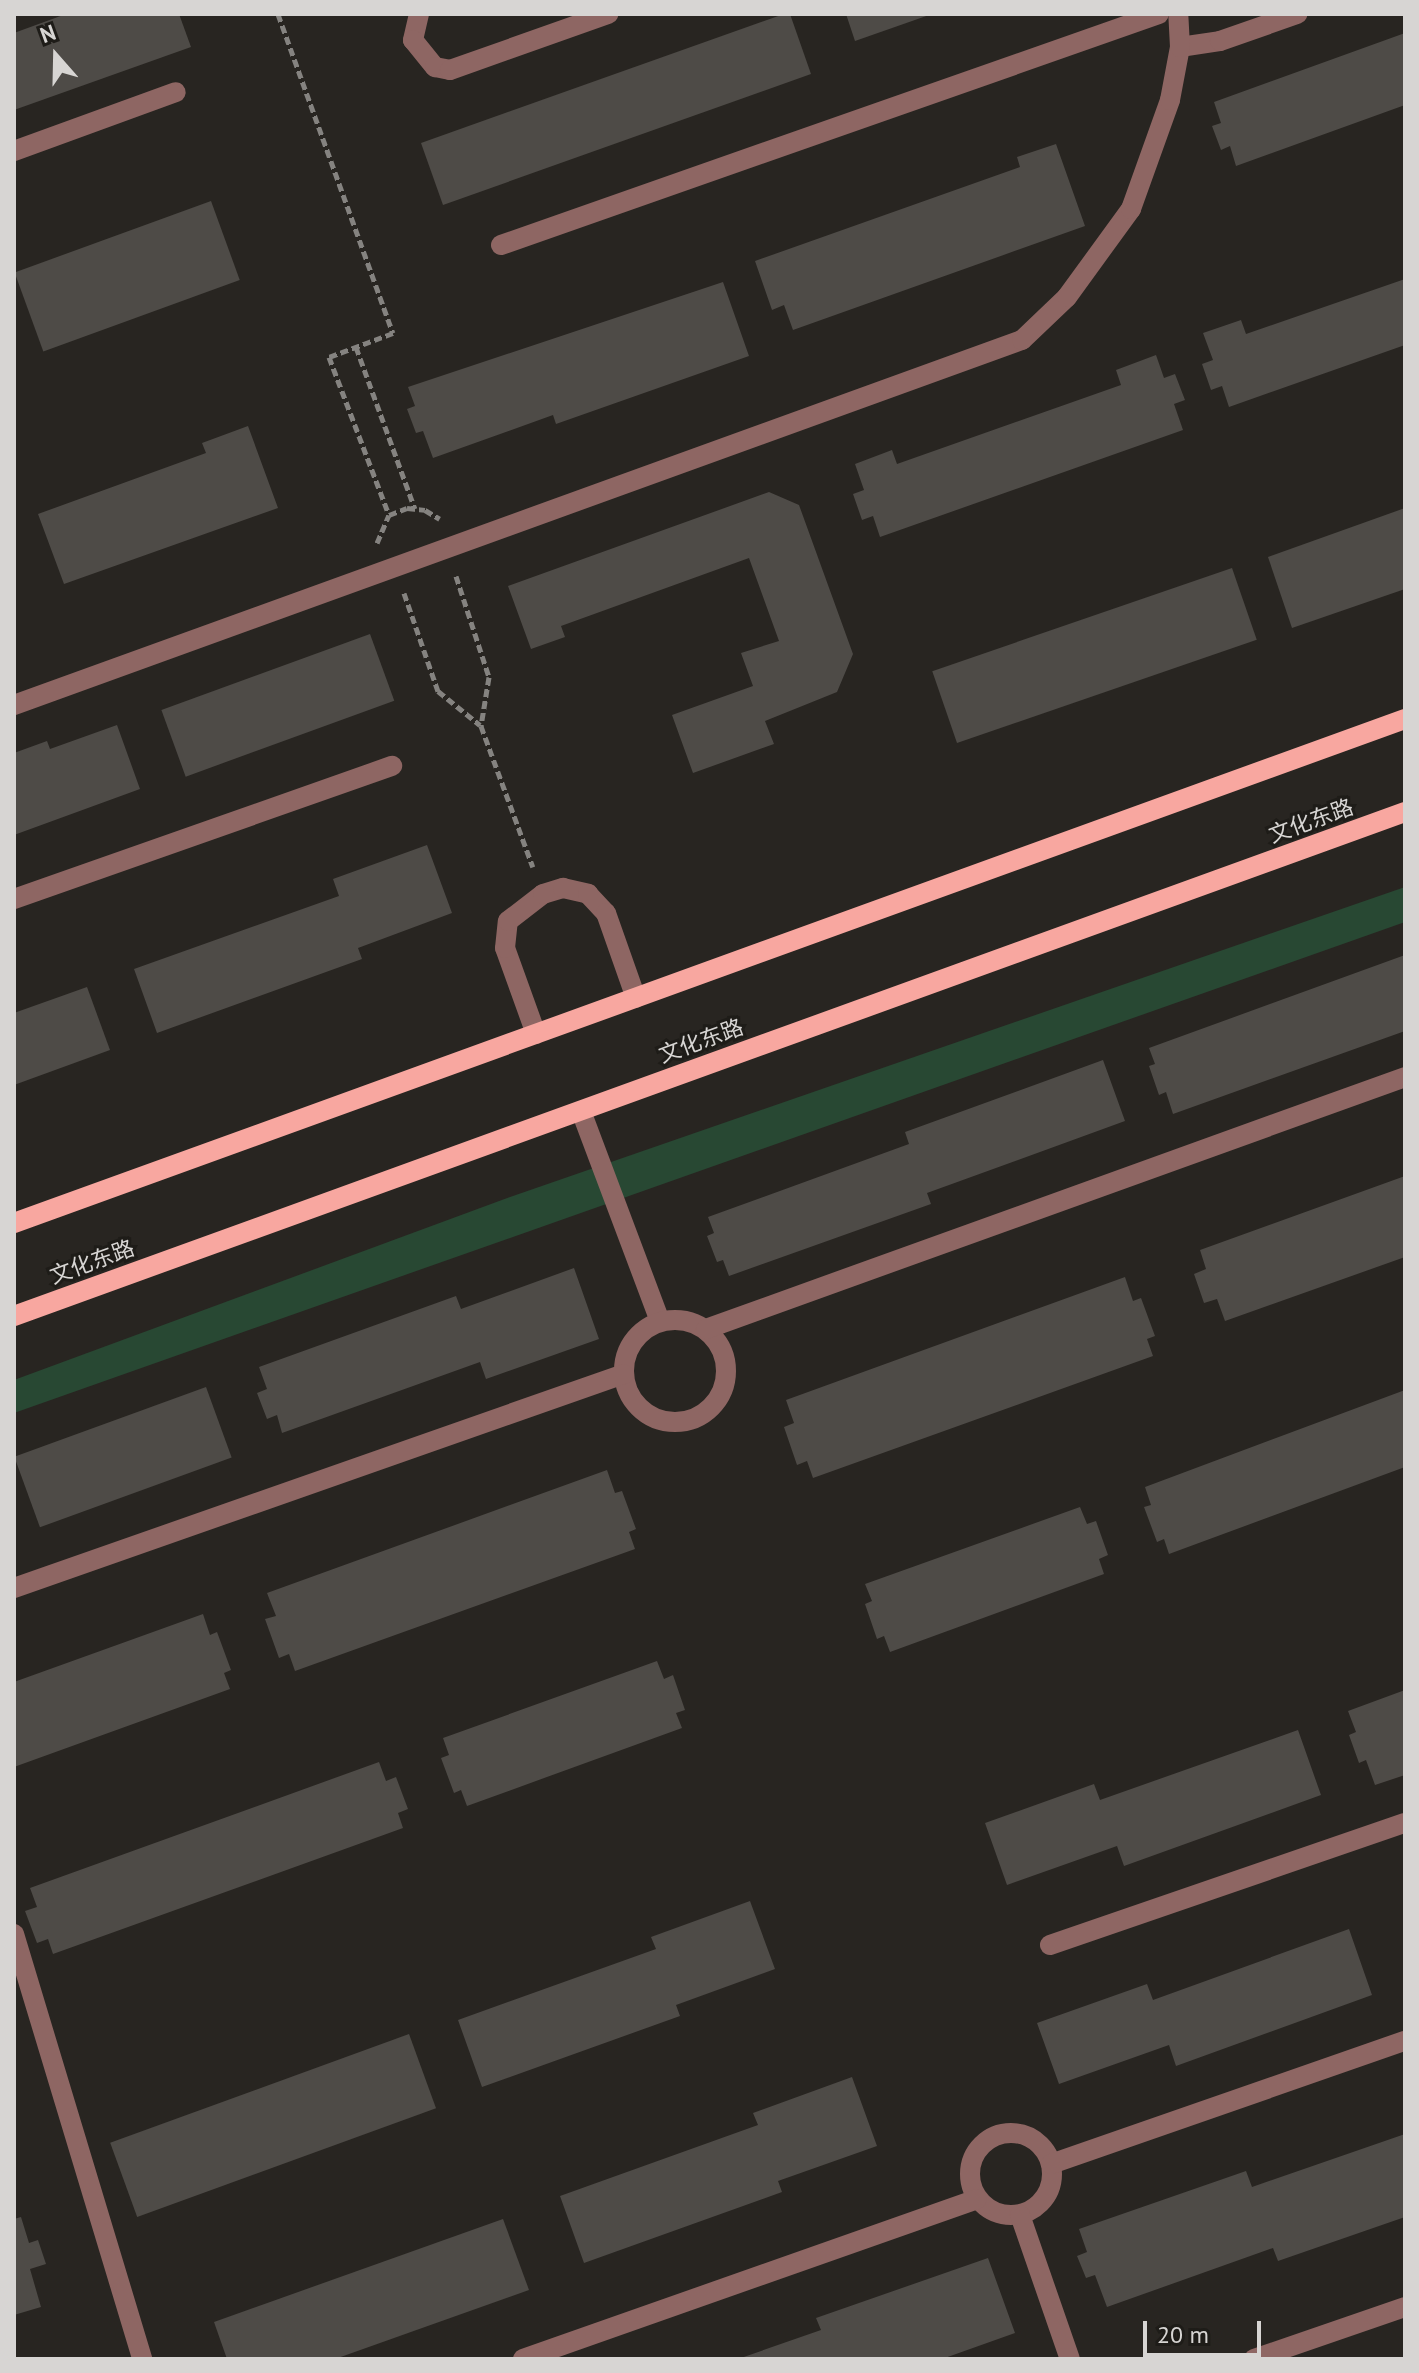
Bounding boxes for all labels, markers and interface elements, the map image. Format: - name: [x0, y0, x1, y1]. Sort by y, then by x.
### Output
- north arrow: [16, 16, 96, 96]
- text: N: [36, 18, 59, 49]
- street label: 文化东路: [1265, 794, 1357, 848]
- street label: 文化东路: [655, 1014, 747, 1068]
- street label: 文化东路: [46, 1235, 138, 1289]
- scale bar: [1147, 2305, 1265, 2355]
- text: 20 m: [1157, 2319, 1209, 2350]

